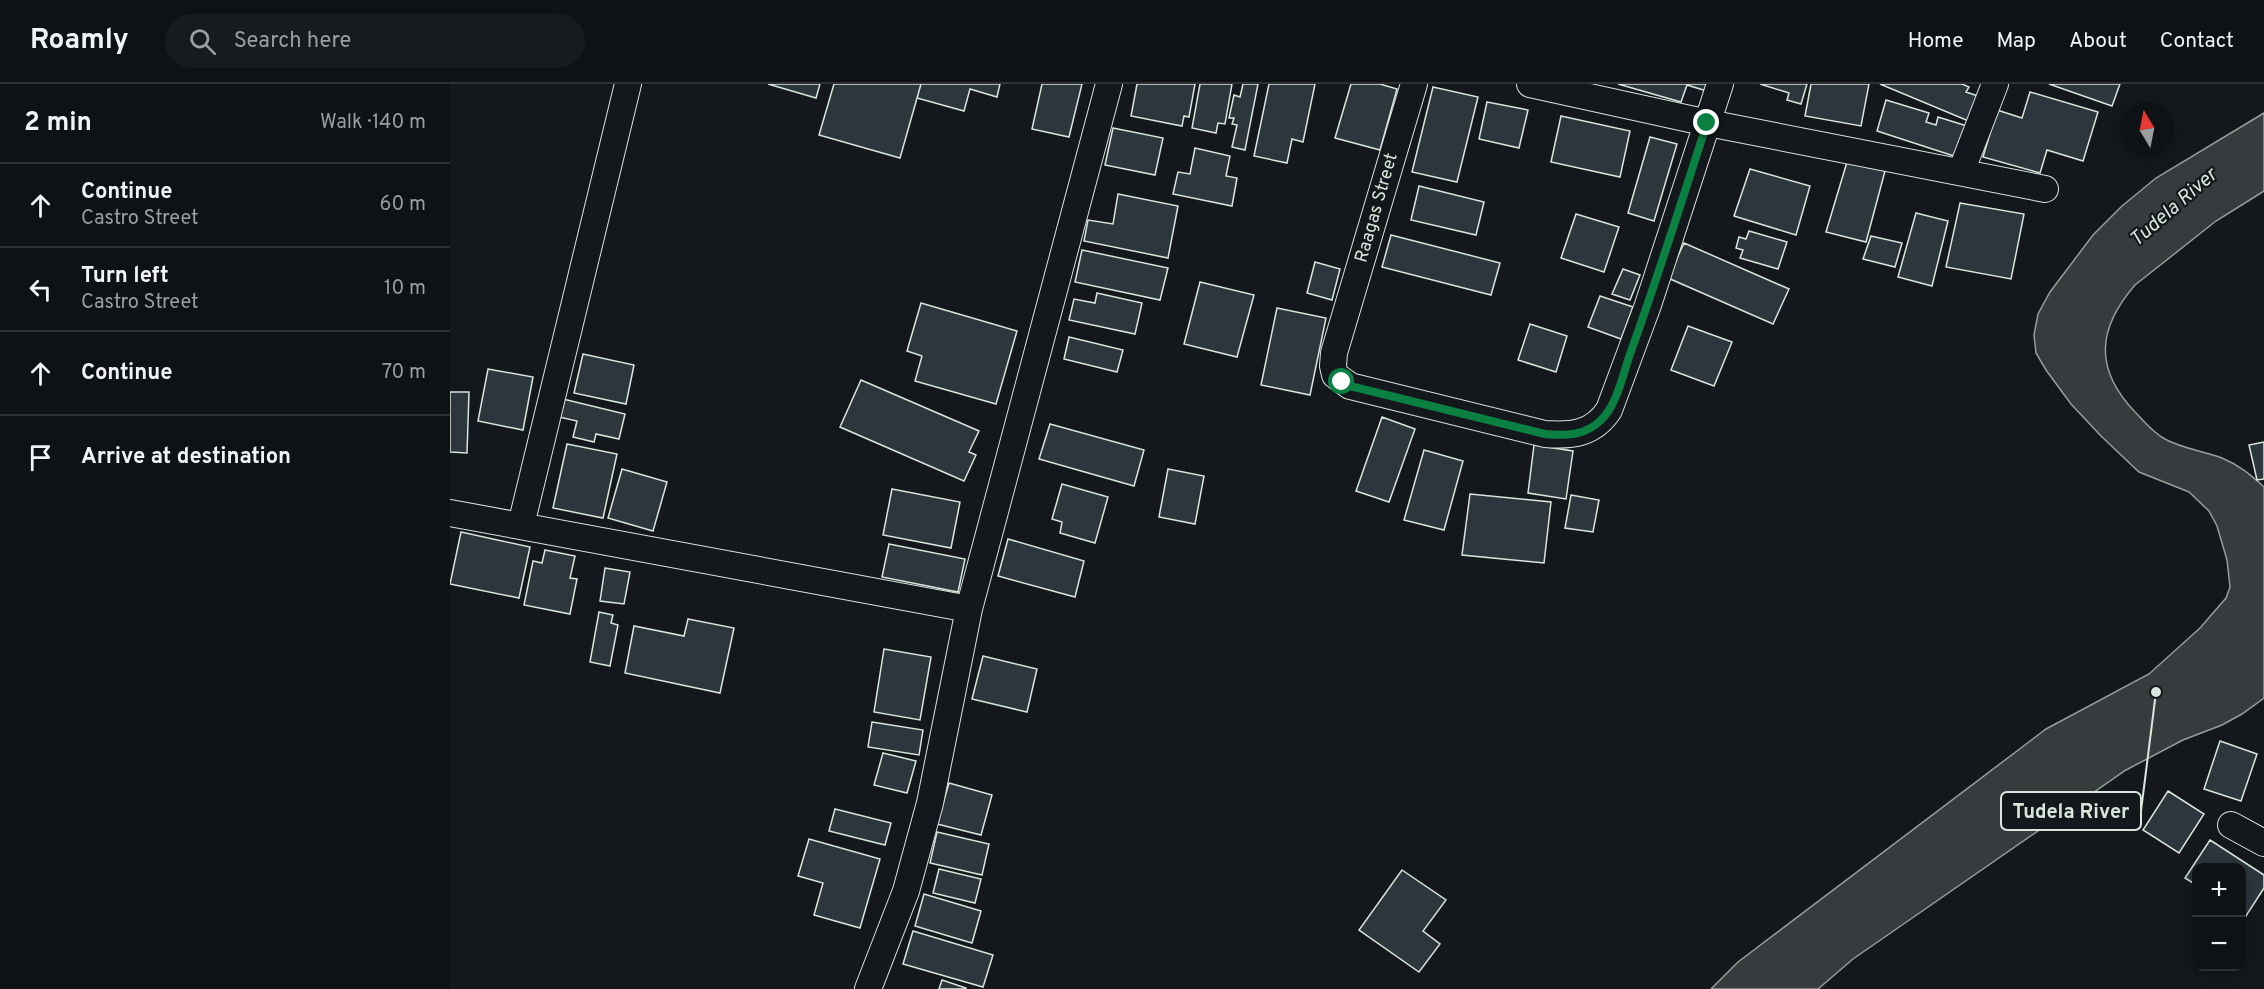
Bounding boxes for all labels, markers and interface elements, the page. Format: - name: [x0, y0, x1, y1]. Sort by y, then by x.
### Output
- search box: [165, 14, 585, 68]
- text: Roamly: [30, 23, 129, 59]
- icon: search: [186, 25, 219, 58]
- text: Search here: [234, 28, 351, 55]
- text: Home: [1908, 28, 1964, 55]
- text: Map: [1997, 28, 2036, 55]
- text: About: [2069, 28, 2127, 55]
- text: Contact: [2160, 28, 2234, 55]
- north arrow: [2120, 102, 2174, 156]
- text: 2 min: [24, 107, 92, 140]
- route end: [1693, 109, 1719, 135]
- text: Walk · 140 m: [320, 110, 426, 136]
- street label: Raagas Street: [1350, 150, 1404, 266]
- water label: Tudela River: [2125, 162, 2224, 253]
- text: Continue: [81, 179, 172, 206]
- icon: ahead: [24, 189, 57, 222]
- text: 60 m: [380, 192, 426, 218]
- text: Castro Street: [81, 206, 199, 232]
- text: Turn left: [81, 263, 169, 290]
- icon: left: [24, 273, 57, 306]
- text: 10 m: [384, 276, 426, 302]
- text: Castro Street: [81, 290, 199, 316]
- icon: ahead: [24, 357, 57, 390]
- text: Continue: [81, 360, 172, 387]
- text: 70 m: [382, 360, 426, 386]
- route start: [1328, 368, 1354, 394]
- icon: arrive: [24, 441, 57, 474]
- text: Arrive at destination: [81, 444, 291, 471]
- callout: Tudela River: [2001, 792, 2141, 830]
- text: Tudela River: [2013, 800, 2130, 826]
- map controls: [2192, 863, 2246, 971]
- button: +: [2192, 863, 2246, 917]
- button: −: [2192, 917, 2246, 971]

